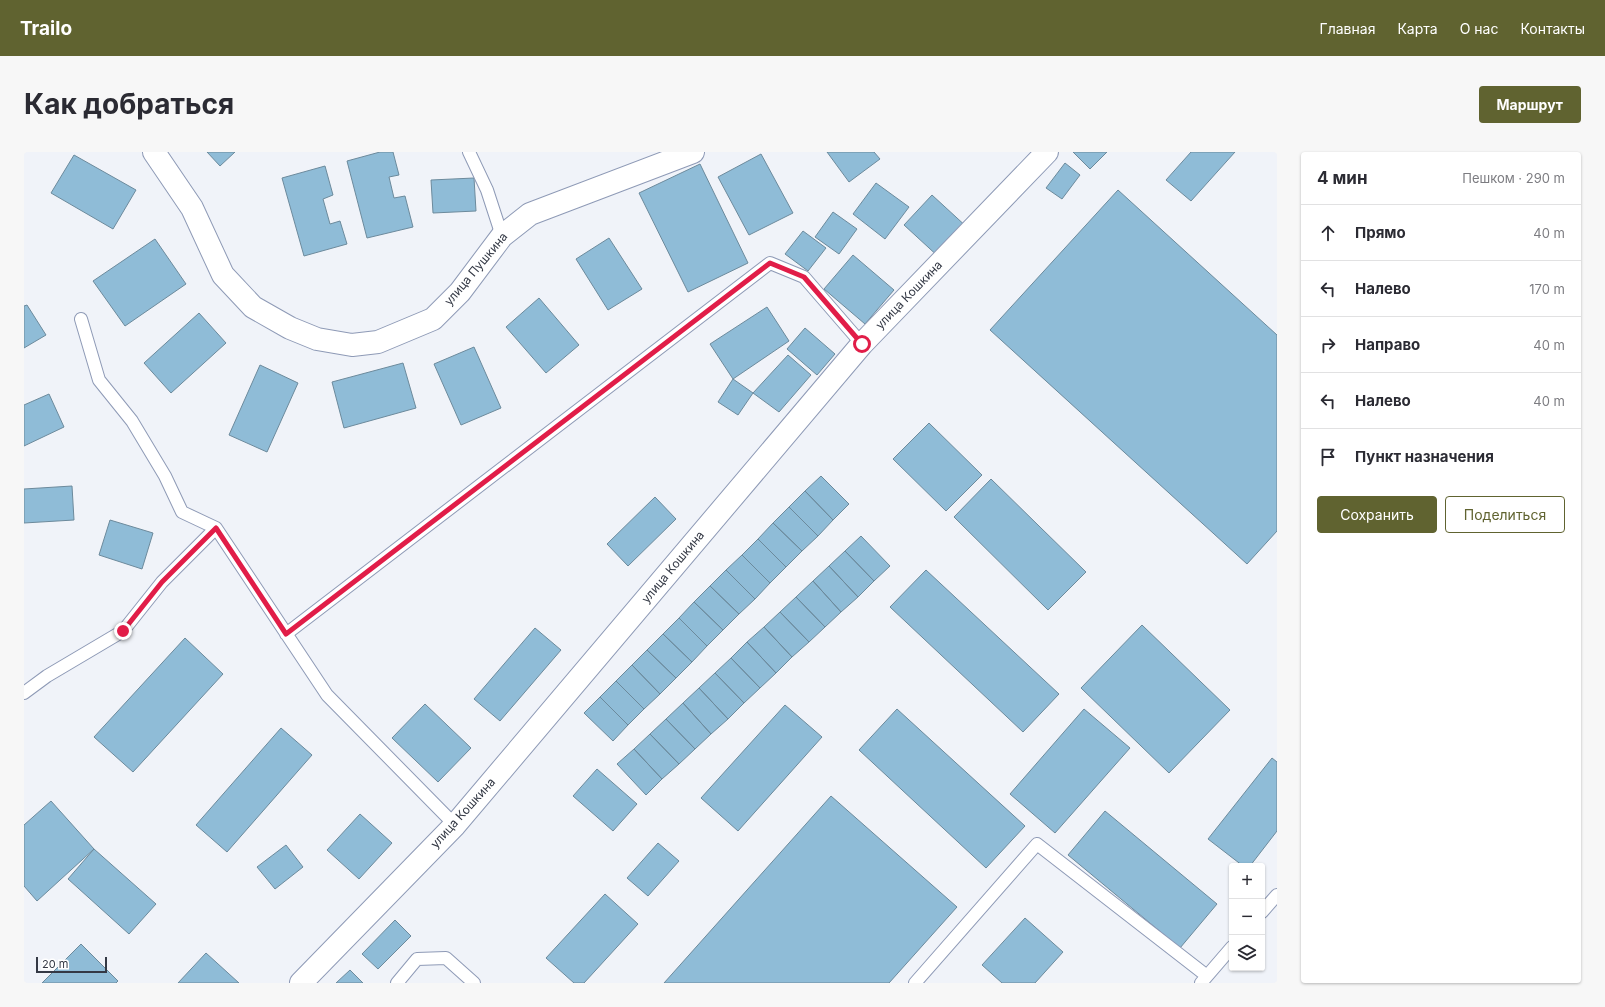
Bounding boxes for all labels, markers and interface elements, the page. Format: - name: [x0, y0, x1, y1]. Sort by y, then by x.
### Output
- text: Trailo: [20, 17, 72, 40]
- text: Главная: [1320, 20, 1375, 37]
- text: Карта: [1397, 20, 1438, 37]
- text: О нас: [1460, 20, 1498, 37]
- text: Контакты: [1520, 20, 1585, 37]
- button: Маршрут: [1479, 86, 1581, 123]
- text: Как добраться: [24, 87, 234, 121]
- text: 4 мин: [1317, 168, 1368, 188]
- text: Пешком · 290 m: [1462, 170, 1565, 186]
- icon: ahead: [1317, 222, 1339, 244]
- text: Прямо: [1355, 223, 1406, 242]
- text: 40 m: [1533, 225, 1565, 241]
- street label: улица Пушкина: [441, 229, 510, 308]
- street label: улица Кошкина: [872, 257, 945, 332]
- icon: left: [1317, 278, 1339, 300]
- text: Налево: [1355, 279, 1411, 298]
- text: 170 m: [1529, 281, 1565, 297]
- icon: right: [1317, 334, 1339, 356]
- route start: [853, 335, 871, 353]
- text: Направо: [1355, 335, 1420, 354]
- text: 40 m: [1533, 337, 1565, 353]
- icon: left: [1317, 390, 1339, 412]
- text: Налево: [1355, 391, 1411, 410]
- text: 40 m: [1533, 393, 1565, 409]
- icon: arrive: [1317, 446, 1339, 468]
- text: Пункт назначения: [1355, 447, 1494, 466]
- button: Сохранить: [1317, 496, 1437, 533]
- button: Поделиться: [1445, 496, 1565, 533]
- street label: улица Кошкина: [638, 528, 707, 606]
- route end: [114, 622, 132, 640]
- street label: улица Кошкина: [427, 774, 498, 851]
- map controls: [1229, 863, 1265, 971]
- button: +: [1229, 863, 1265, 899]
- button: −: [1229, 899, 1265, 935]
- button: layers: [1229, 935, 1265, 971]
- scale bar: [36, 955, 107, 974]
- text: 20 m: [42, 957, 68, 971]

